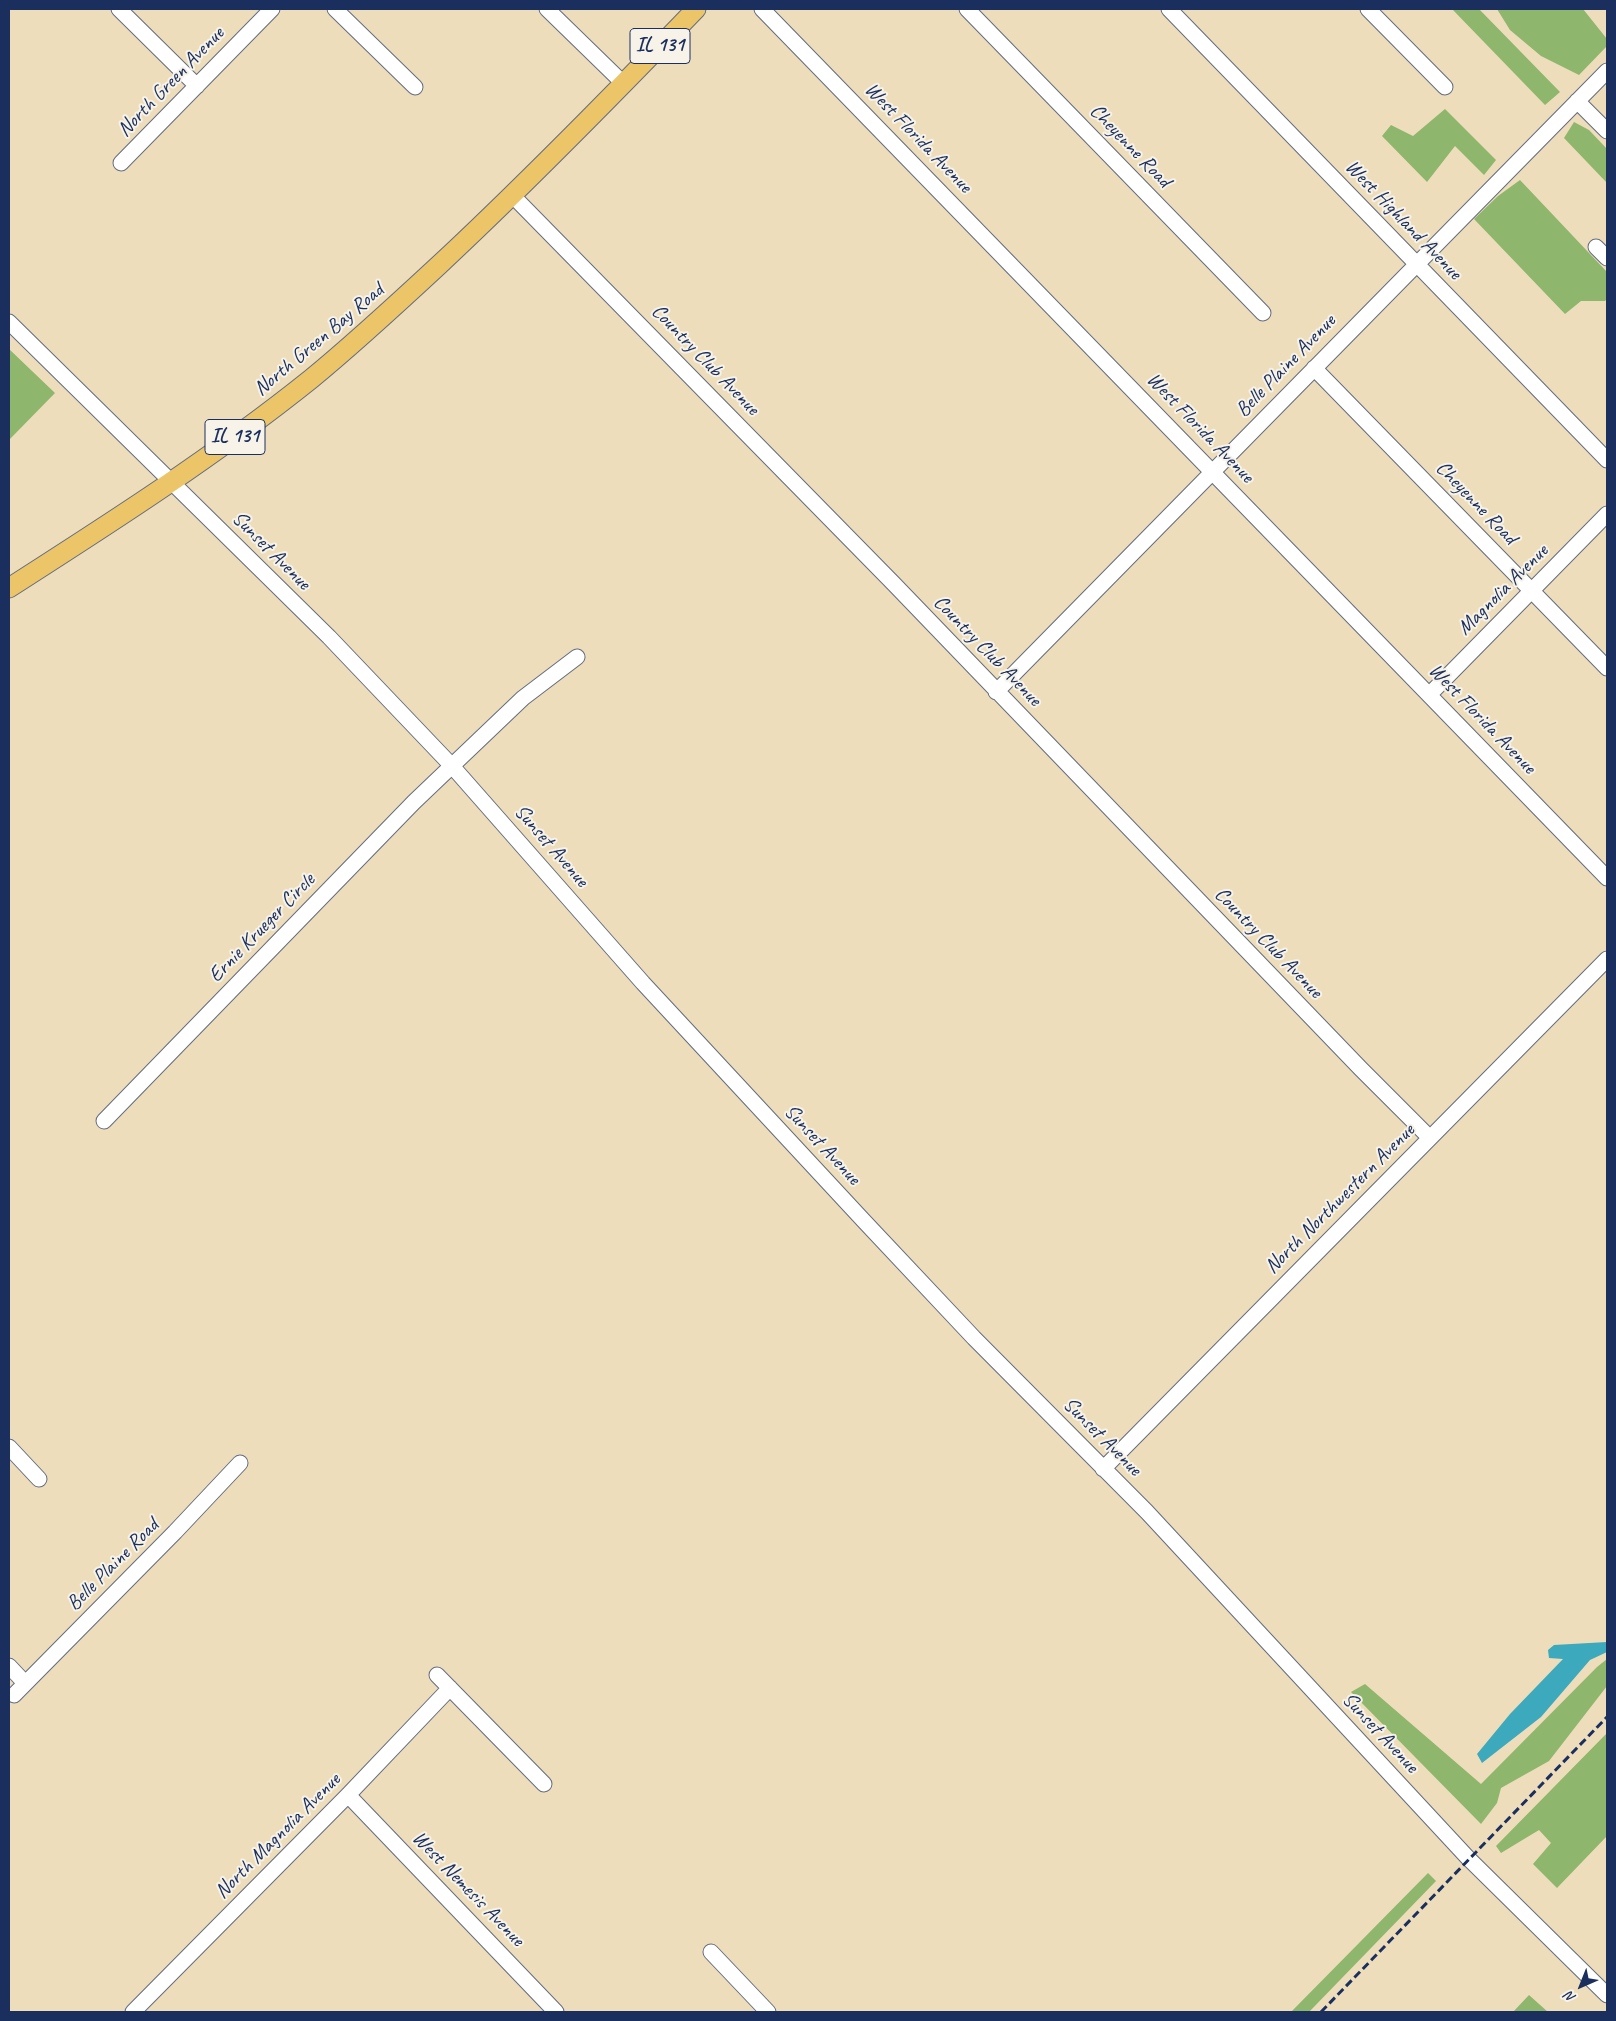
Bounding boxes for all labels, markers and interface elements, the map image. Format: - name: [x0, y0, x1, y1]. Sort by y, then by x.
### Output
- street label: North Green Avenue: [112, 22, 230, 142]
- road number: IL 131: [630, 28, 690, 64]
- street label: West Florida Avenue: [859, 77, 977, 199]
- street label: Cheyenne Road: [1084, 99, 1176, 193]
- street label: West Highland Avenue: [1339, 155, 1467, 285]
- street label: North Green Bay Road: [249, 278, 389, 402]
- street label: Country Club Avenue: [646, 299, 764, 421]
- street label: Belle Plaine Avenue: [1231, 309, 1341, 423]
- street label: West Florida Avenue: [1141, 367, 1259, 489]
- road number: IL 131: [205, 420, 265, 454]
- street label: Cheyenne Road: [1430, 456, 1522, 550]
- street label: Sunset Avenue: [226, 506, 316, 596]
- street label: Magnolia Avenue: [1452, 539, 1554, 641]
- street label: Country Club Avenue: [928, 590, 1046, 712]
- street label: West Florida Avenue: [1423, 658, 1541, 780]
- street label: Sunset Avenue: [508, 800, 594, 892]
- street label: Ernie Krueger Circle: [203, 868, 321, 988]
- street label: Country Club Avenue: [1209, 882, 1327, 1004]
- street label: Sunset Avenue: [778, 1099, 866, 1191]
- street label: North Northwestern Avenue: [1260, 1119, 1420, 1279]
- street label: Sunset Avenue: [1057, 1392, 1147, 1482]
- street label: Belle Plaine Road: [62, 1514, 164, 1616]
- street label: Sunset Avenue: [1336, 1687, 1424, 1779]
- street label: North Magnolia Avenue: [210, 1768, 346, 1904]
- street label: West Nemesis Avenue: [406, 1826, 530, 1952]
- north arrow: [1556, 1961, 1606, 2011]
- text: N: [1561, 1988, 1579, 2006]

